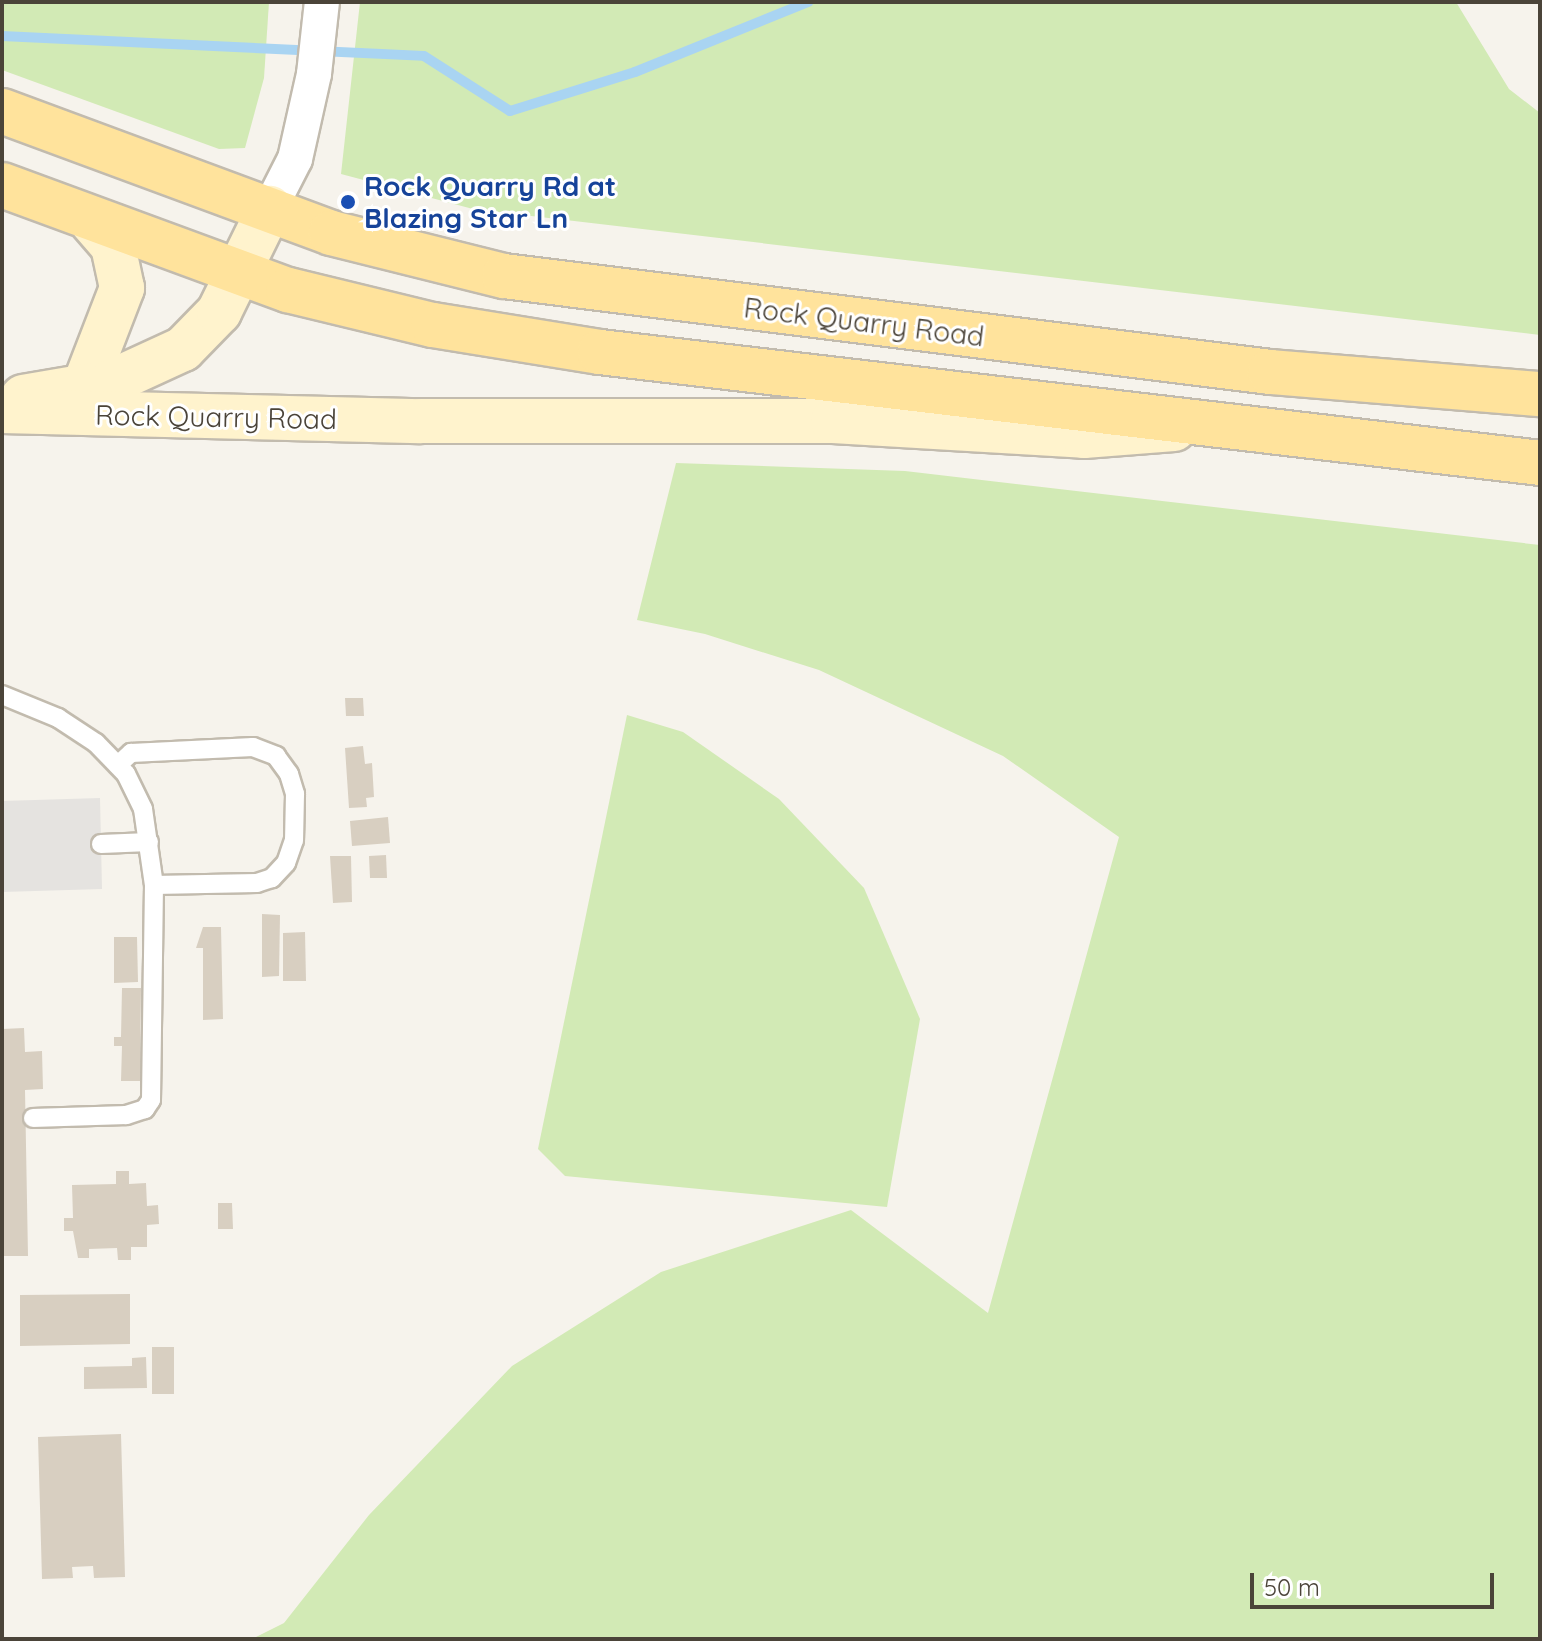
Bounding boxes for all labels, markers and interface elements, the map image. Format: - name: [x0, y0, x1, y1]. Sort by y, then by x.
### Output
- place label: Rock Quarry Rd at Blazing Star Ln: [364, 169, 616, 235]
- marker: Rock Quarry Rd at Blazing Star Ln: [339, 193, 357, 211]
- street label: Rock Quarry Road: [742, 291, 986, 353]
- street label: Rock Quarry Road: [95, 398, 337, 436]
- scale bar: [1254, 1557, 1498, 1607]
- text: 50 m: [1264, 1572, 1320, 1602]

